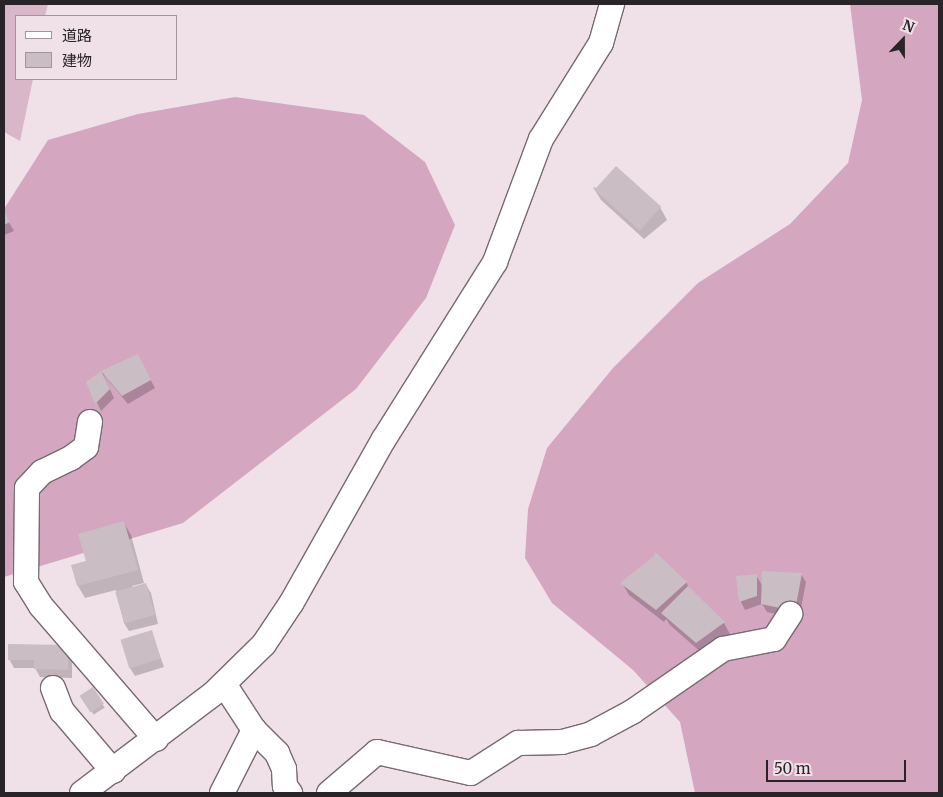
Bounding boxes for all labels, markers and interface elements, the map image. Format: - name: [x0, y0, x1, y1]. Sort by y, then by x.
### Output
- legend: [15, 15, 178, 80]
- north arrow: [878, 15, 928, 65]
- text: N: [900, 16, 917, 37]
- text: 道路: [62, 26, 92, 45]
- text: 建物: [62, 51, 92, 70]
- scale bar: [768, 750, 908, 782]
- text: 50 m: [774, 759, 811, 778]

